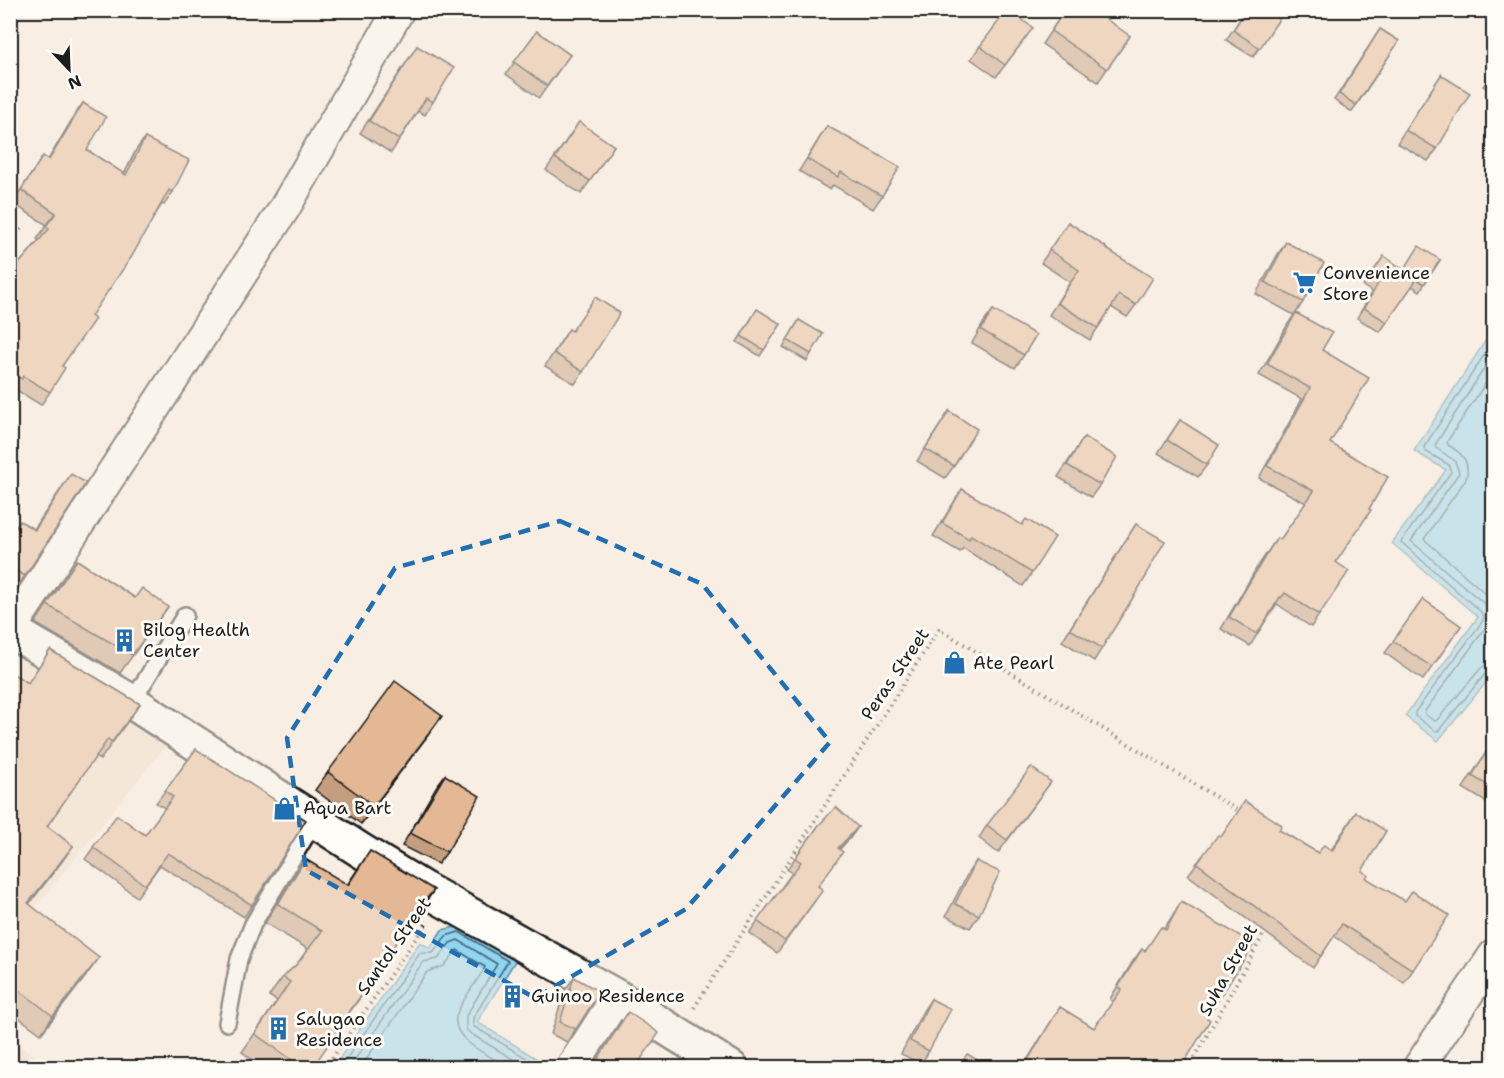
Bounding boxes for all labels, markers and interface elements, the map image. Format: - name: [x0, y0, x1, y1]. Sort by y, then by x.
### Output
- north arrow: [39, 39, 99, 99]
- text: N: [65, 70, 85, 94]
- place label: Convenience Store: [1323, 261, 1430, 306]
- supermarket icon: Convenience Store: [1292, 270, 1318, 296]
- place label: Bilog Health Center: [143, 618, 250, 663]
- street label: Peras Street: [855, 623, 935, 725]
- building icon: Bilog Health Center: [112, 627, 138, 653]
- shop icon: Ate Pearl: [942, 650, 968, 676]
- place label: Ate Pearl: [973, 651, 1054, 675]
- shop icon: Aqua Bart: [272, 795, 298, 821]
- place label: Aqua Bart: [303, 796, 392, 820]
- street label: Santol Street: [351, 892, 437, 1000]
- street label: Suha Street: [1193, 920, 1263, 1020]
- building icon: Guinoo Residence: [500, 983, 526, 1009]
- place label: Guinoo Residence: [531, 984, 685, 1008]
- place label: Salugao Residence: [296, 1007, 382, 1052]
- building icon: Salugao Residence: [265, 1016, 291, 1042]

